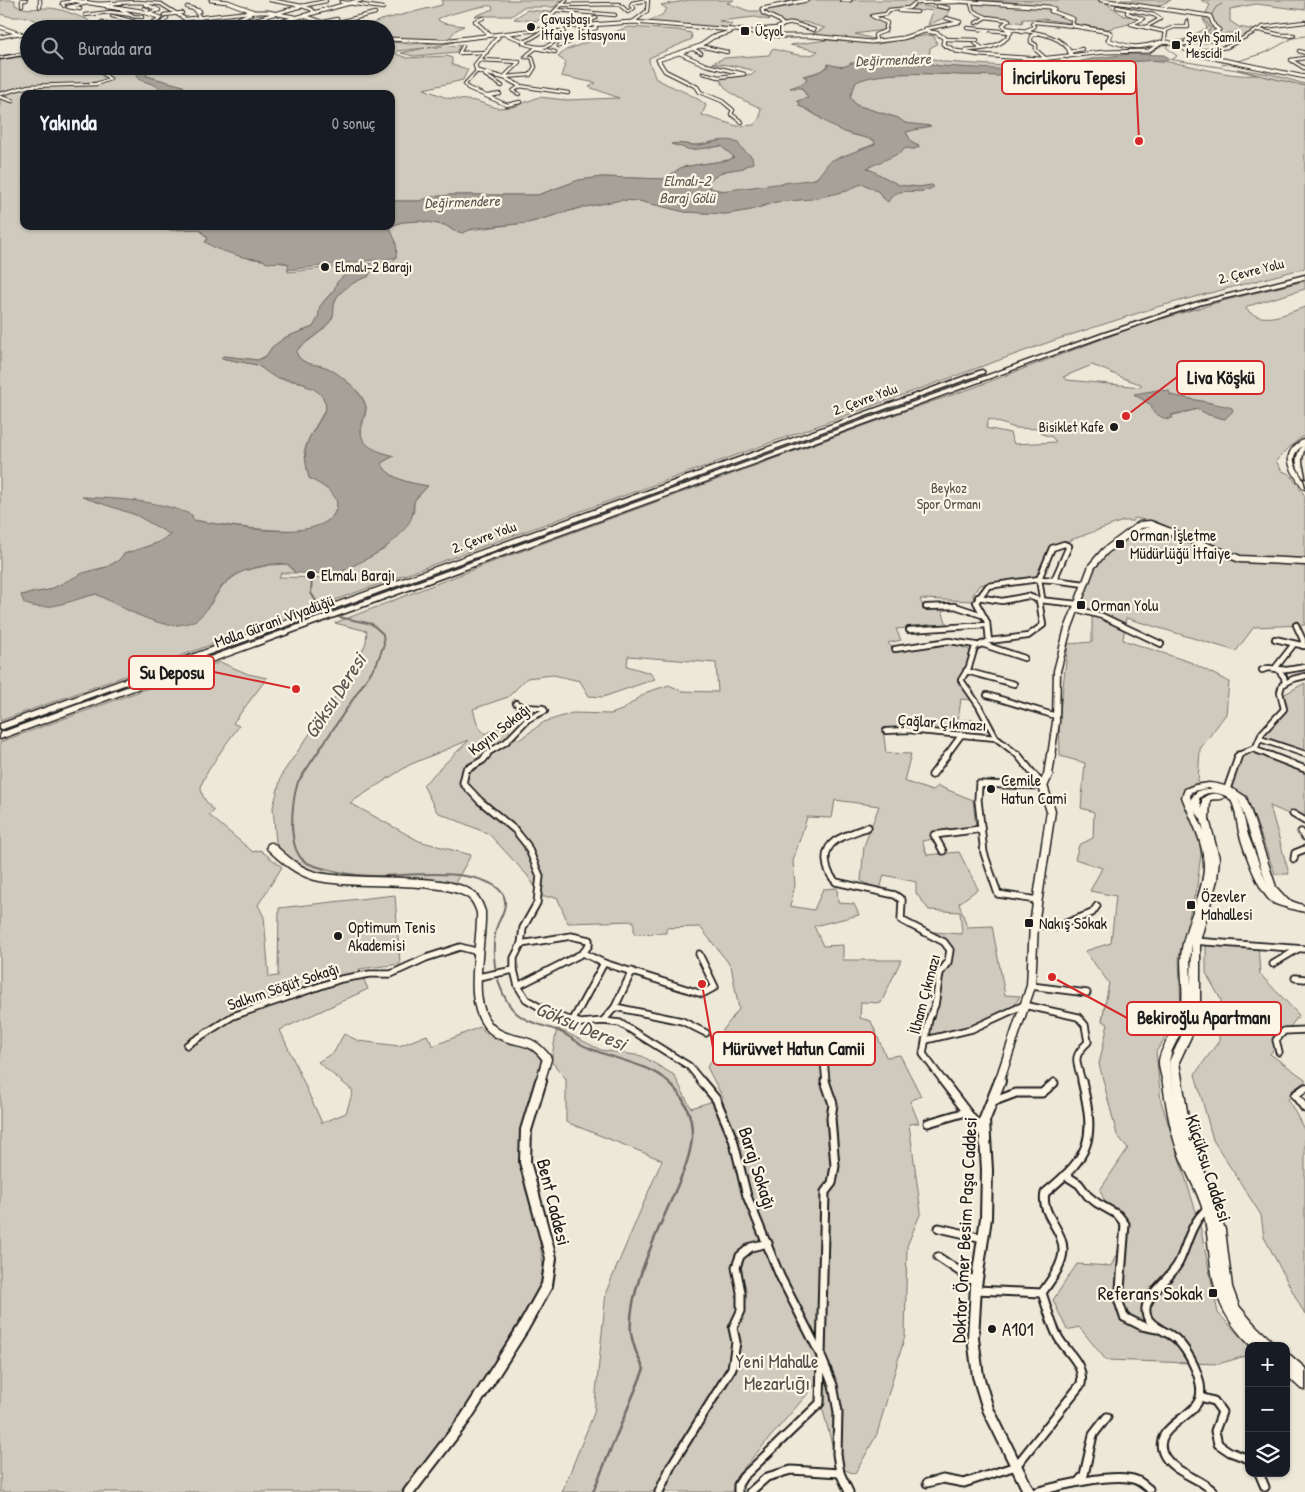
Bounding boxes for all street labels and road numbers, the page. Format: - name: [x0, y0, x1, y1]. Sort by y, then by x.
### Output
- street label: 2. Çevre Yolu: [1216, 253, 1286, 288]
- street label: 2. Çevre Yolu: [830, 378, 900, 419]
- street label: 2. Çevre Yolu: [449, 516, 519, 557]
- street label: Molla Gürani Viyadüğü: [211, 589, 337, 653]
- street label: Kayın Sokağı: [463, 698, 535, 760]
- street label: Çağlar Çıkmazı: [897, 708, 987, 736]
- street label: İlham Çıkmazı: [903, 951, 945, 1037]
- street label: Salkım Söğüt Sokağı: [224, 957, 342, 1015]
- street label: Küçüksu Caddesi: [1179, 1111, 1239, 1225]
- street label: Doktor Ömer Besim Paşa Caddesi: [945, 1116, 983, 1344]
- street label: Baraj Sokağı: [732, 1124, 784, 1212]
- street label: Bent Caddesi: [531, 1156, 577, 1248]

